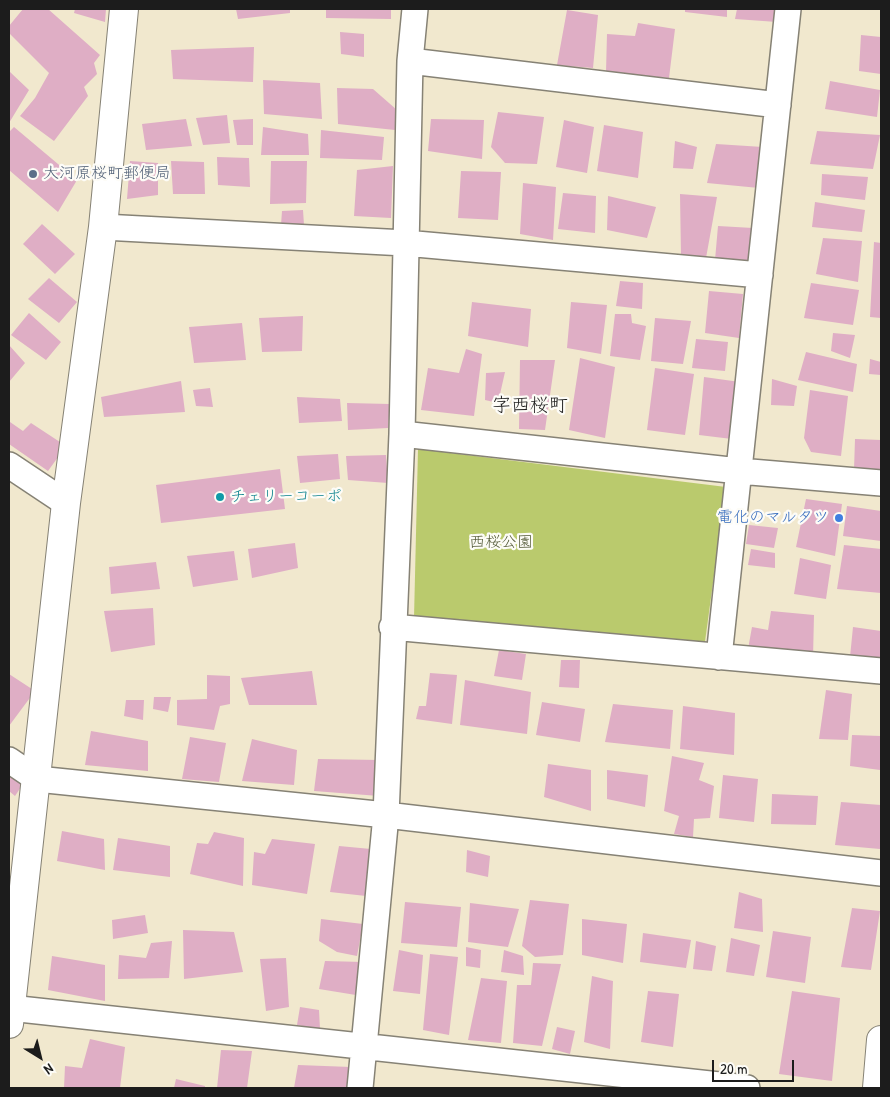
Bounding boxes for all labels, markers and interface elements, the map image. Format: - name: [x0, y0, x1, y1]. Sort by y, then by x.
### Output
- place label: 大河原桜町郵便局: [43, 164, 171, 184]
- marker: 大河原桜町郵便局: [27, 168, 39, 180]
- district label: 字西桜町: [492, 395, 568, 417]
- place label: チェリーコーポ: [230, 487, 342, 507]
- marker: チェリーコーポ: [214, 491, 226, 503]
- place label: 電化のマルタツ: [717, 508, 829, 528]
- marker: 電化のマルタツ: [833, 512, 845, 524]
- park label: 西桜公園: [469, 533, 533, 553]
- north arrow: [15, 1032, 65, 1082]
- scale bar: [715, 1050, 798, 1082]
- text: 20 m: [720, 1058, 747, 1079]
- text: N: [41, 1060, 58, 1079]

